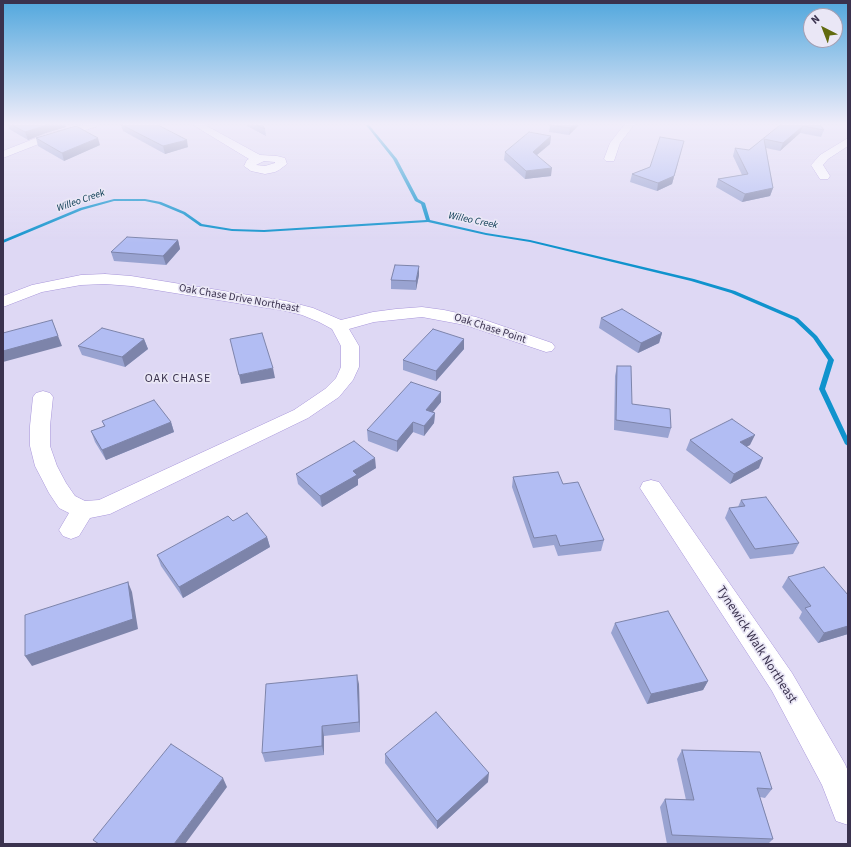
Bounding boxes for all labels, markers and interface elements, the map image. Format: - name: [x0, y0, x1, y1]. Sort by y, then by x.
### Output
- north arrow: [803, 8, 843, 48]
- text: N: [808, 11, 823, 27]
- water label: Willeo Creek: [55, 187, 107, 215]
- water label: Willeo Creek: [447, 210, 499, 232]
- street label: Oak Chase Drive Northeast: [178, 282, 300, 316]
- street label: Oak Chase Point: [452, 311, 528, 347]
- district label: OAK CHASE: [145, 372, 211, 386]
- street label: Tynewick Walk Northeast: [712, 584, 800, 706]

